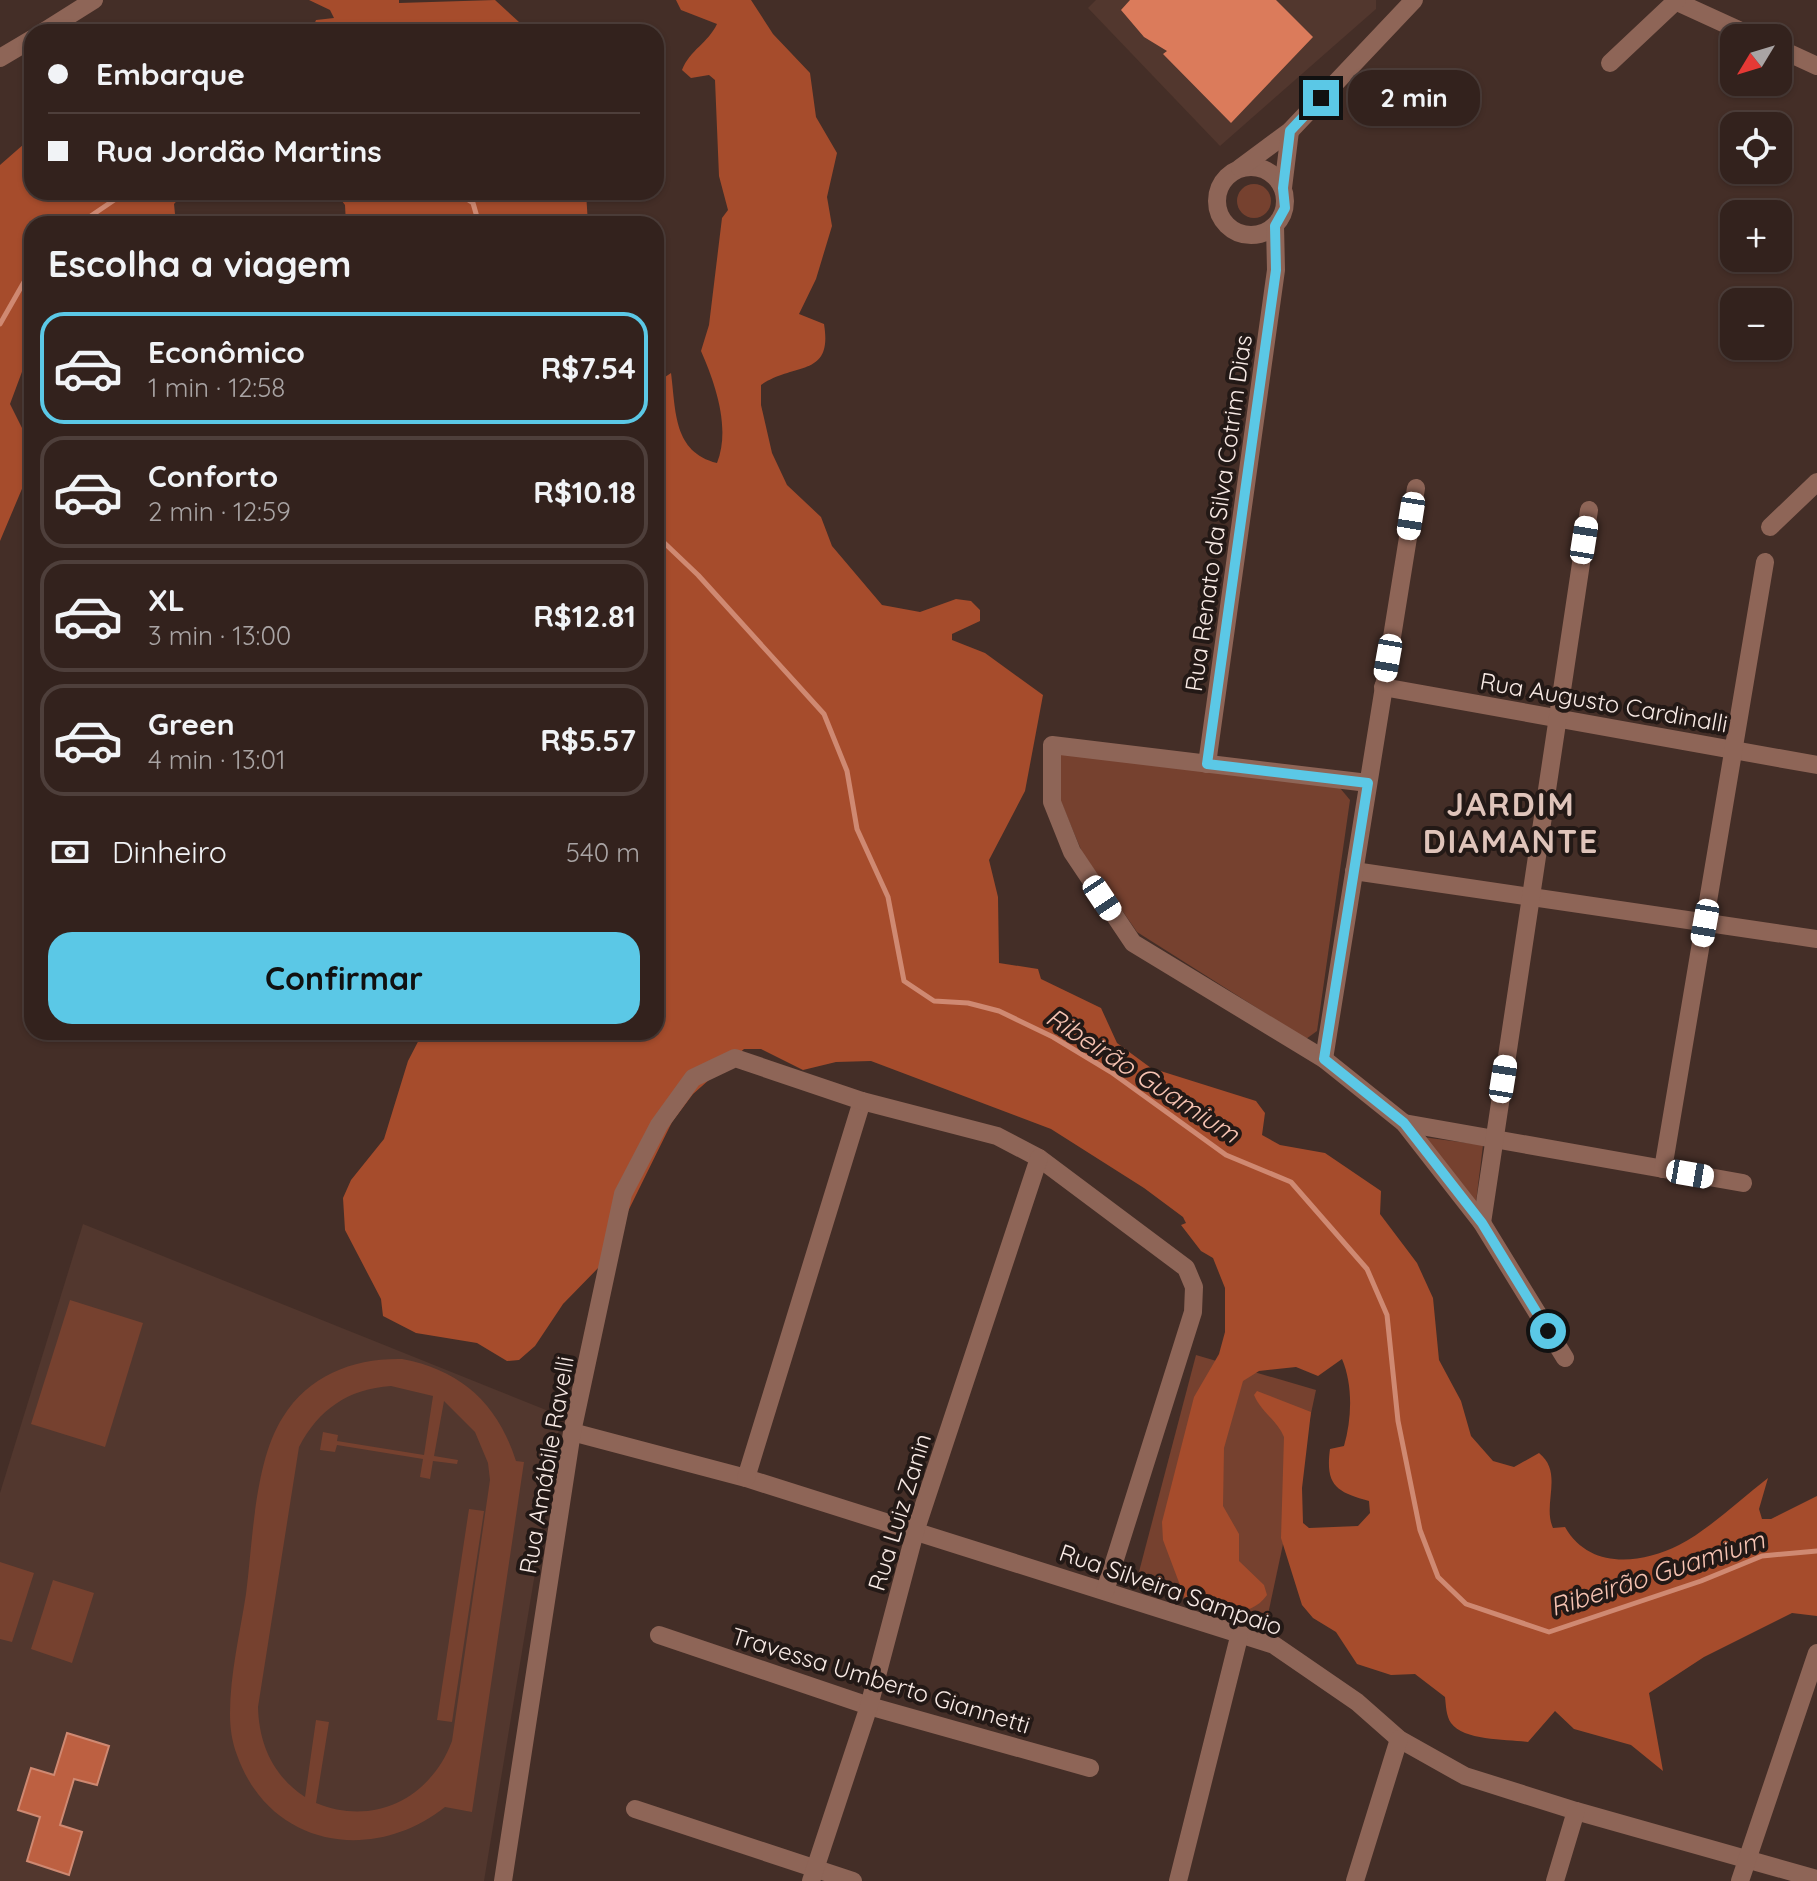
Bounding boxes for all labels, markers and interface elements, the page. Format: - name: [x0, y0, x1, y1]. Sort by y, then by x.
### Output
- north arrow: [1720, 24, 1792, 96]
- map controls: [1720, 24, 1792, 360]
- text: Embarque: [96, 55, 245, 93]
- callout: 2 min: [1349, 70, 1481, 126]
- route end: [1303, 80, 1339, 116]
- text: 2 min: [1380, 81, 1448, 114]
- button: locate: [1720, 112, 1792, 184]
- text: Rua Jordão Martins: [96, 132, 382, 170]
- button: +: [1720, 200, 1792, 272]
- text: Escolha a viagem: [48, 241, 351, 286]
- button: −: [1720, 288, 1792, 360]
- icon: car: [52, 332, 124, 404]
- text: Econômico: [148, 333, 305, 371]
- street label: Rua Renato da Silva Cotrim Dias: [1178, 333, 1258, 693]
- text: R$7.54: [541, 349, 636, 387]
- text: 1 min · 12:58: [148, 371, 285, 404]
- icon: car: [52, 456, 124, 528]
- text: Conforto: [148, 457, 278, 495]
- text: R$10.18: [533, 473, 636, 511]
- car: [1395, 490, 1427, 542]
- text: 2 min · 12:59: [148, 495, 291, 528]
- car: [1568, 514, 1600, 566]
- icon: car: [52, 580, 124, 652]
- text: XL: [148, 581, 185, 619]
- text: R$12.81: [533, 597, 636, 635]
- text: 3 min · 13:00: [148, 619, 291, 652]
- car: [1372, 632, 1404, 684]
- street label: Rua Augusto Cardinalli: [1478, 665, 1730, 739]
- icon: car: [52, 704, 124, 776]
- text: Green: [148, 705, 235, 743]
- text: R$5.57: [540, 721, 636, 759]
- text: 4 min · 13:01: [148, 743, 286, 776]
- district label: JARDIM DIAMANTE: [1423, 784, 1599, 861]
- icon: cash: [48, 830, 92, 874]
- text: Dinheiro: [112, 833, 227, 871]
- text: 540 m: [566, 836, 640, 869]
- car: [1079, 871, 1125, 925]
- car: [1689, 897, 1721, 949]
- button: Confirmar: [48, 932, 640, 1024]
- water label: Ribeirão Guamium: [1040, 1000, 1247, 1150]
- car: [1487, 1053, 1519, 1105]
- car: [1664, 1158, 1716, 1190]
- route start: [1530, 1313, 1566, 1349]
- street label: Rua Amábile Ravelli: [512, 1354, 580, 1576]
- street label: Rua Luiz Zanin: [861, 1430, 937, 1594]
- water label: Ribeirão Guamium: [1546, 1522, 1770, 1623]
- street label: Rua Silveira Sampaio: [1055, 1537, 1287, 1641]
- street label: Travessa Umberto Giannetti: [728, 1620, 1034, 1740]

